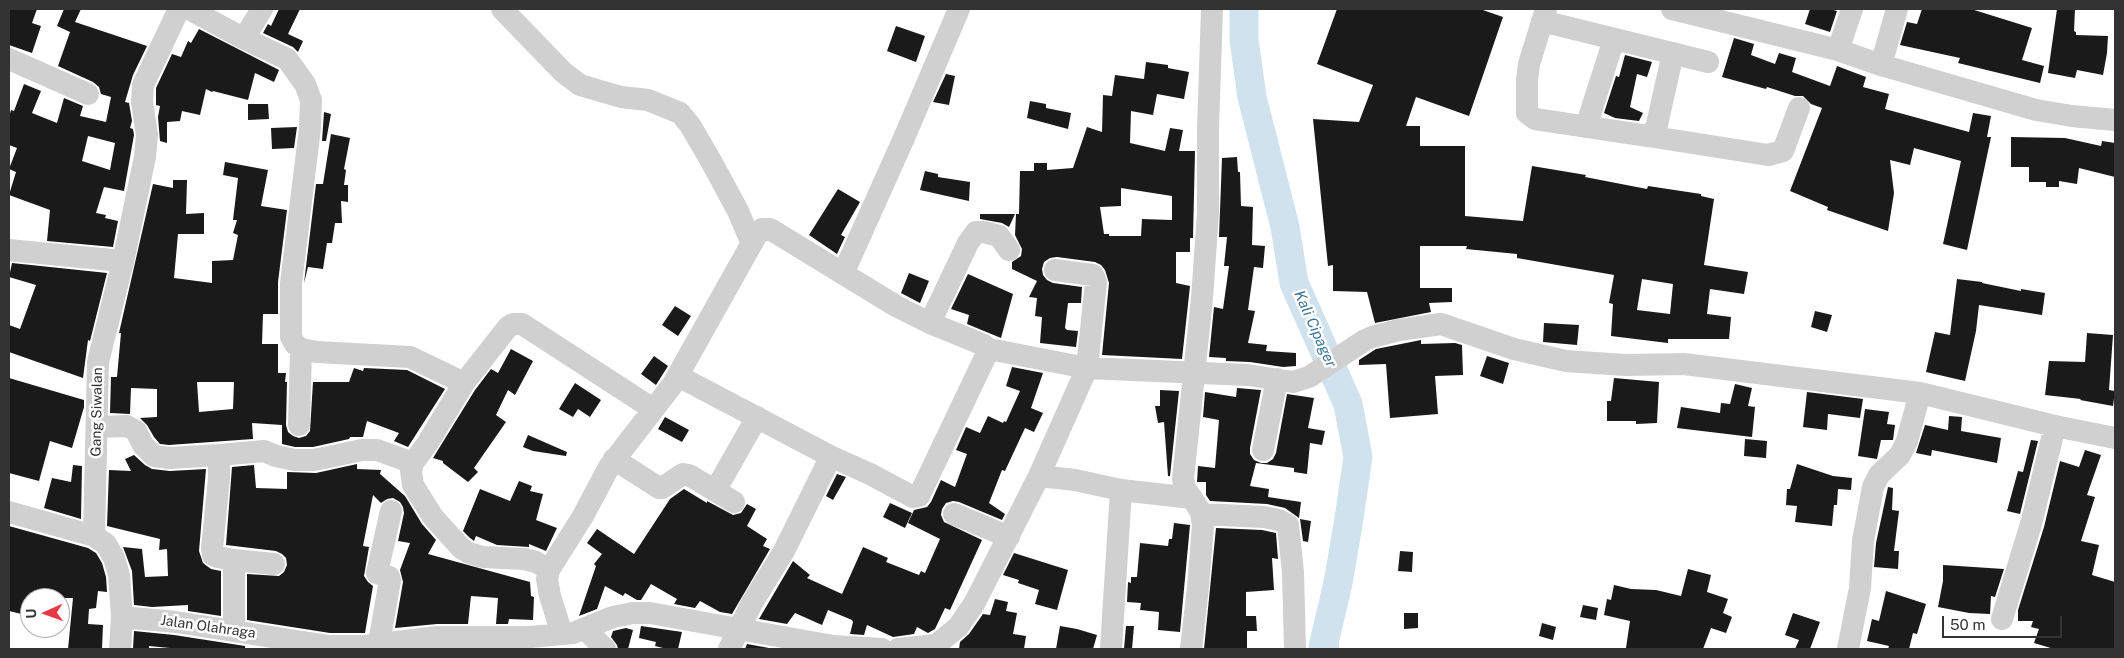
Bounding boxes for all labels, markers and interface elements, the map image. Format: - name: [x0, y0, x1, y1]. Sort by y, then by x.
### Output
- water label: Kali Cipager: [1290, 288, 1340, 370]
- street label: Gang Siwalan: [88, 367, 106, 457]
- north arrow: [20, 588, 70, 638]
- scale bar: [1944, 606, 2064, 638]
- text: U: [23, 608, 39, 619]
- street label: Jalan Olahraga: [159, 612, 257, 642]
- text: 50 m: [1950, 616, 1985, 633]

